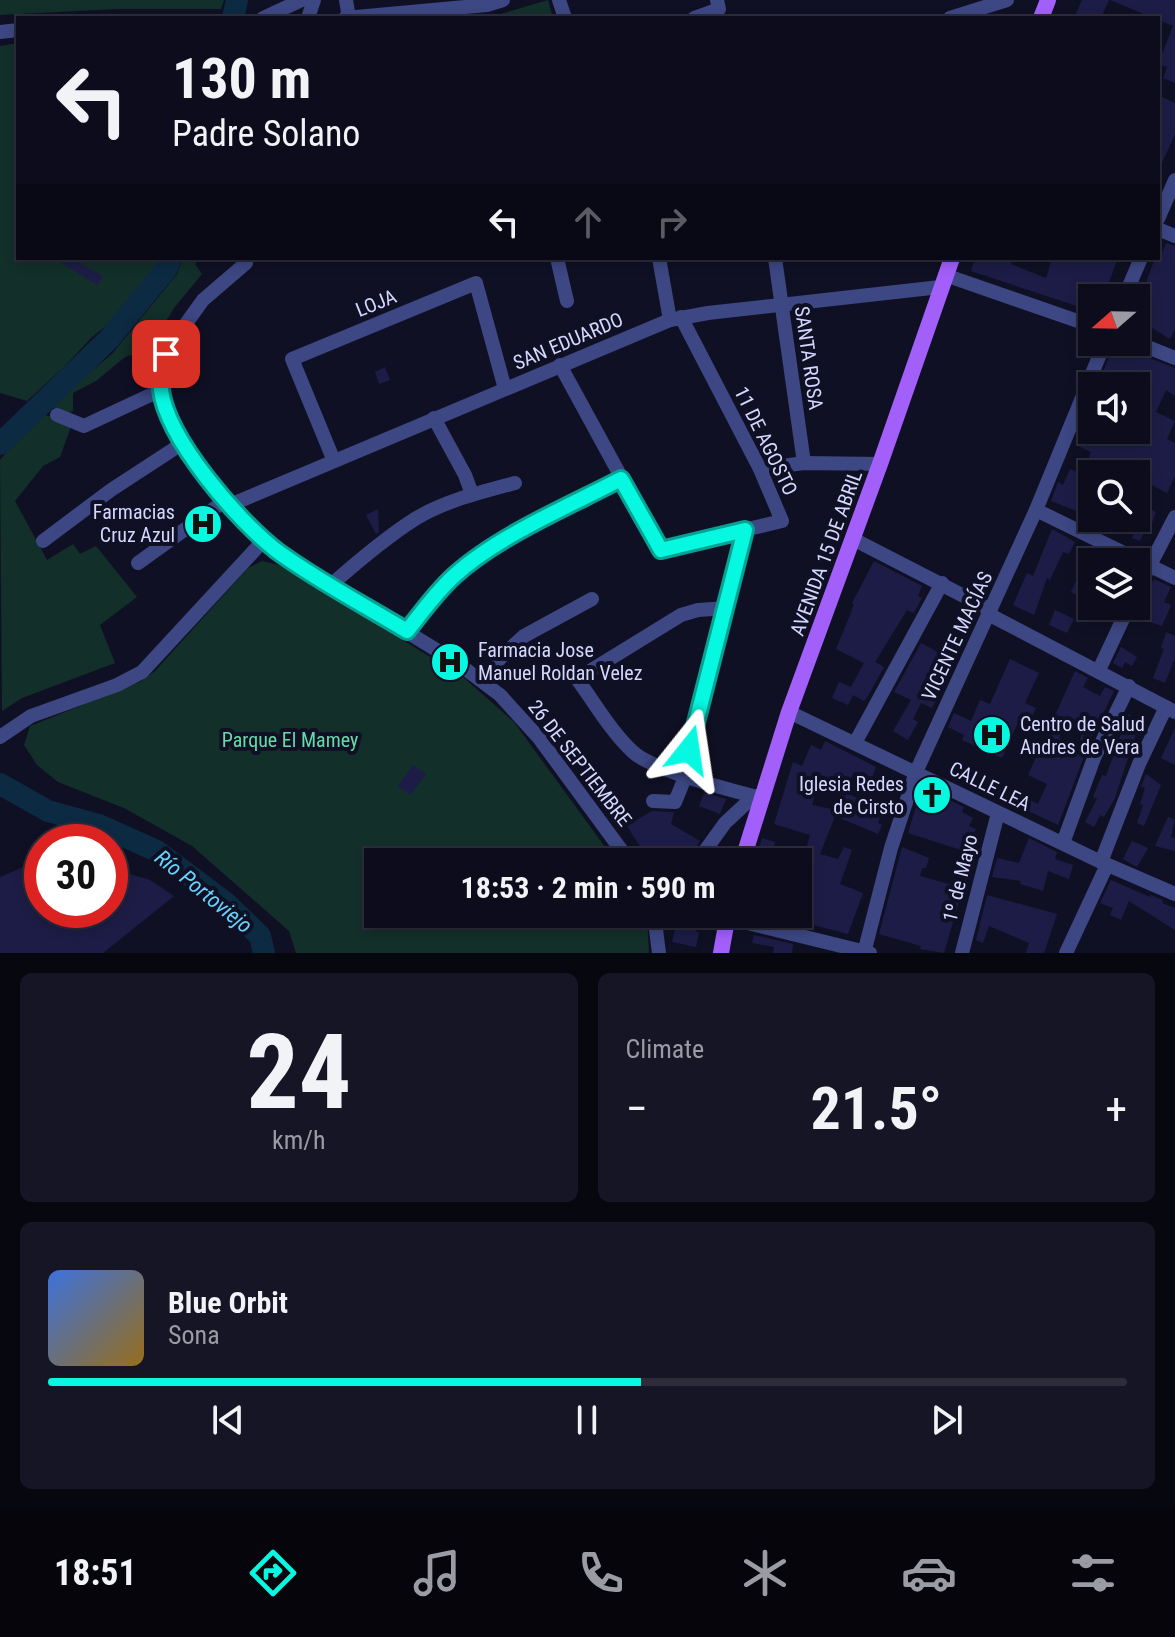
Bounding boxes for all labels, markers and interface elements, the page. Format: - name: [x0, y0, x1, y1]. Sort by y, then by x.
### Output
- text: 130 m: [172, 46, 311, 112]
- icon: left: [40, 48, 144, 152]
- text: Padre Solano: [172, 113, 360, 155]
- icon: left: [482, 200, 526, 244]
- icon: ahead: [566, 200, 610, 244]
- icon: right: [650, 200, 694, 244]
- street label: LOJA: [352, 284, 400, 322]
- north arrow: [1078, 284, 1150, 356]
- map controls: [1078, 284, 1150, 620]
- street label: SANTA ROSA: [790, 305, 828, 412]
- street label: SAN EDUARDO: [510, 307, 626, 375]
- pin: [132, 320, 200, 388]
- icon: arrive: [144, 332, 188, 376]
- button: sound: [1078, 372, 1150, 444]
- street label: 11 DE AGOSTO: [729, 383, 803, 499]
- button: search: [1078, 460, 1150, 532]
- street label: AVENIDA 15 DE ABRIL: [785, 467, 867, 639]
- place label: Farmacias Cruz Azul: [93, 500, 175, 547]
- hospital icon: Farmacias Cruz Azul: [182, 503, 224, 545]
- button: layers: [1078, 548, 1150, 620]
- street label: VICENTE MACÍAS: [917, 568, 997, 704]
- place label: Farmacia Jose Manuel Roldan Velez: [478, 638, 643, 685]
- hospital icon: Farmacia Jose Manuel Roldan Velez: [429, 641, 471, 683]
- street label: 26 DE SEPTIEMBRE: [523, 695, 637, 831]
- position arrow: [647, 708, 731, 792]
- place label: Centro de Salud Andres de Vera: [1020, 712, 1145, 759]
- hospital icon: Centro de Salud Andres de Vera: [971, 714, 1013, 756]
- park label: Parque El Mamey: [222, 728, 358, 752]
- street label: CALLE LEA: [945, 756, 1035, 816]
- place label: Iglesia Redes de Cirsto: [799, 772, 904, 819]
- church icon: Iglesia Redes de Cirsto: [911, 774, 953, 816]
- speed limit sign: 30: [24, 824, 128, 928]
- street label: 1º de Mayo: [938, 832, 982, 924]
- water label: Río Portoviejo: [150, 845, 257, 938]
- text: 18:53 · 2 min · 590 m: [461, 870, 715, 905]
- text: 24: [246, 1012, 351, 1133]
- text: Climate: [626, 1034, 704, 1064]
- text: 21.5°: [810, 1073, 942, 1144]
- text: −: [626, 1083, 648, 1135]
- text: +: [1105, 1083, 1127, 1135]
- text: km/h: [272, 1125, 326, 1155]
- text: Blue Orbit: [168, 1285, 288, 1320]
- text: Sona: [168, 1320, 220, 1350]
- icon: previous: [206, 1398, 250, 1442]
- icon: pause: [565, 1398, 609, 1442]
- icon: next: [925, 1398, 969, 1442]
- icon: directions: [245, 1545, 301, 1601]
- icon: music: [409, 1545, 465, 1601]
- icon: phone: [573, 1545, 629, 1601]
- icon: climate: [737, 1545, 793, 1601]
- icon: car: [901, 1545, 957, 1601]
- icon: filters: [1065, 1545, 1121, 1601]
- text: 18:51: [54, 1552, 137, 1594]

